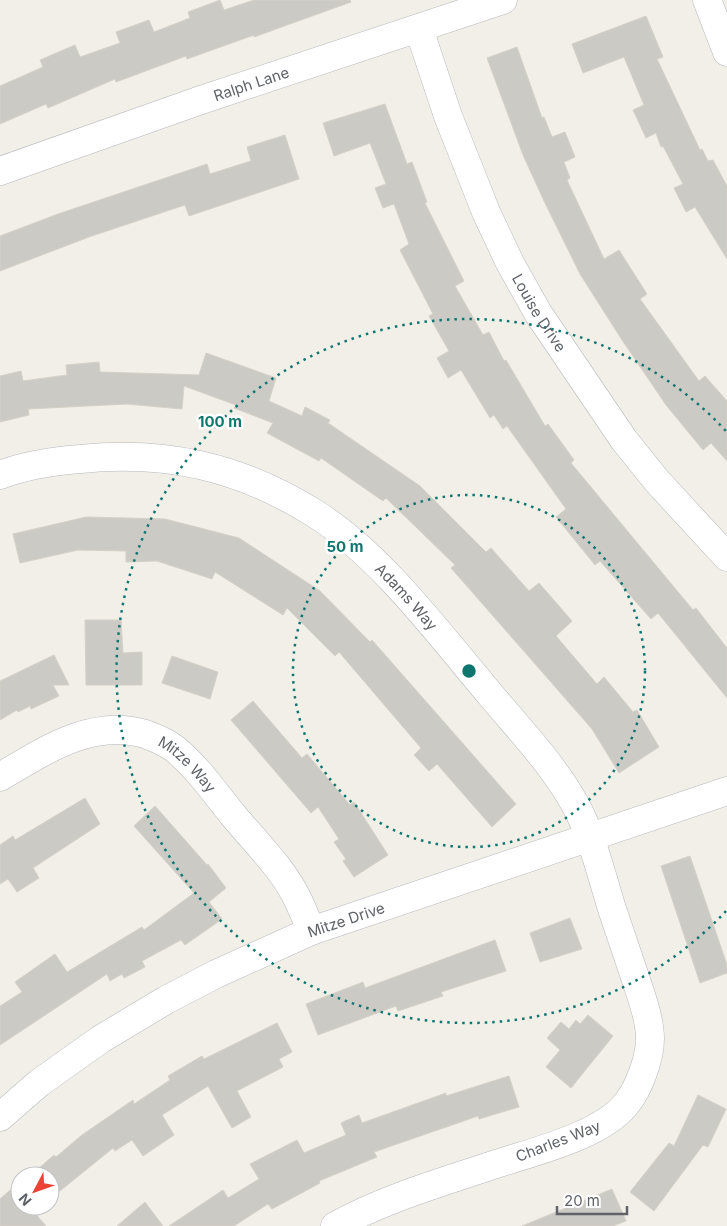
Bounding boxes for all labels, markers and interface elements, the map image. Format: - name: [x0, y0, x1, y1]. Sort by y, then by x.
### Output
- street label: Ralph Lane: [211, 62, 291, 105]
- street label: Louise Drive: [508, 270, 571, 355]
- text: 100 m: [198, 412, 242, 431]
- text: 50 m: [327, 537, 363, 556]
- street label: Adams Way: [372, 559, 442, 634]
- centre of rings: [460, 662, 478, 680]
- street label: Mitze Way: [155, 731, 221, 796]
- street label: Mitze Drive: [305, 897, 387, 941]
- street label: Charles Way: [513, 1116, 604, 1166]
- north arrow: [10, 1166, 60, 1216]
- scale bar: [557, 1184, 627, 1216]
- text: N: [15, 1190, 35, 1209]
- text: 20 m: [564, 1191, 600, 1210]

